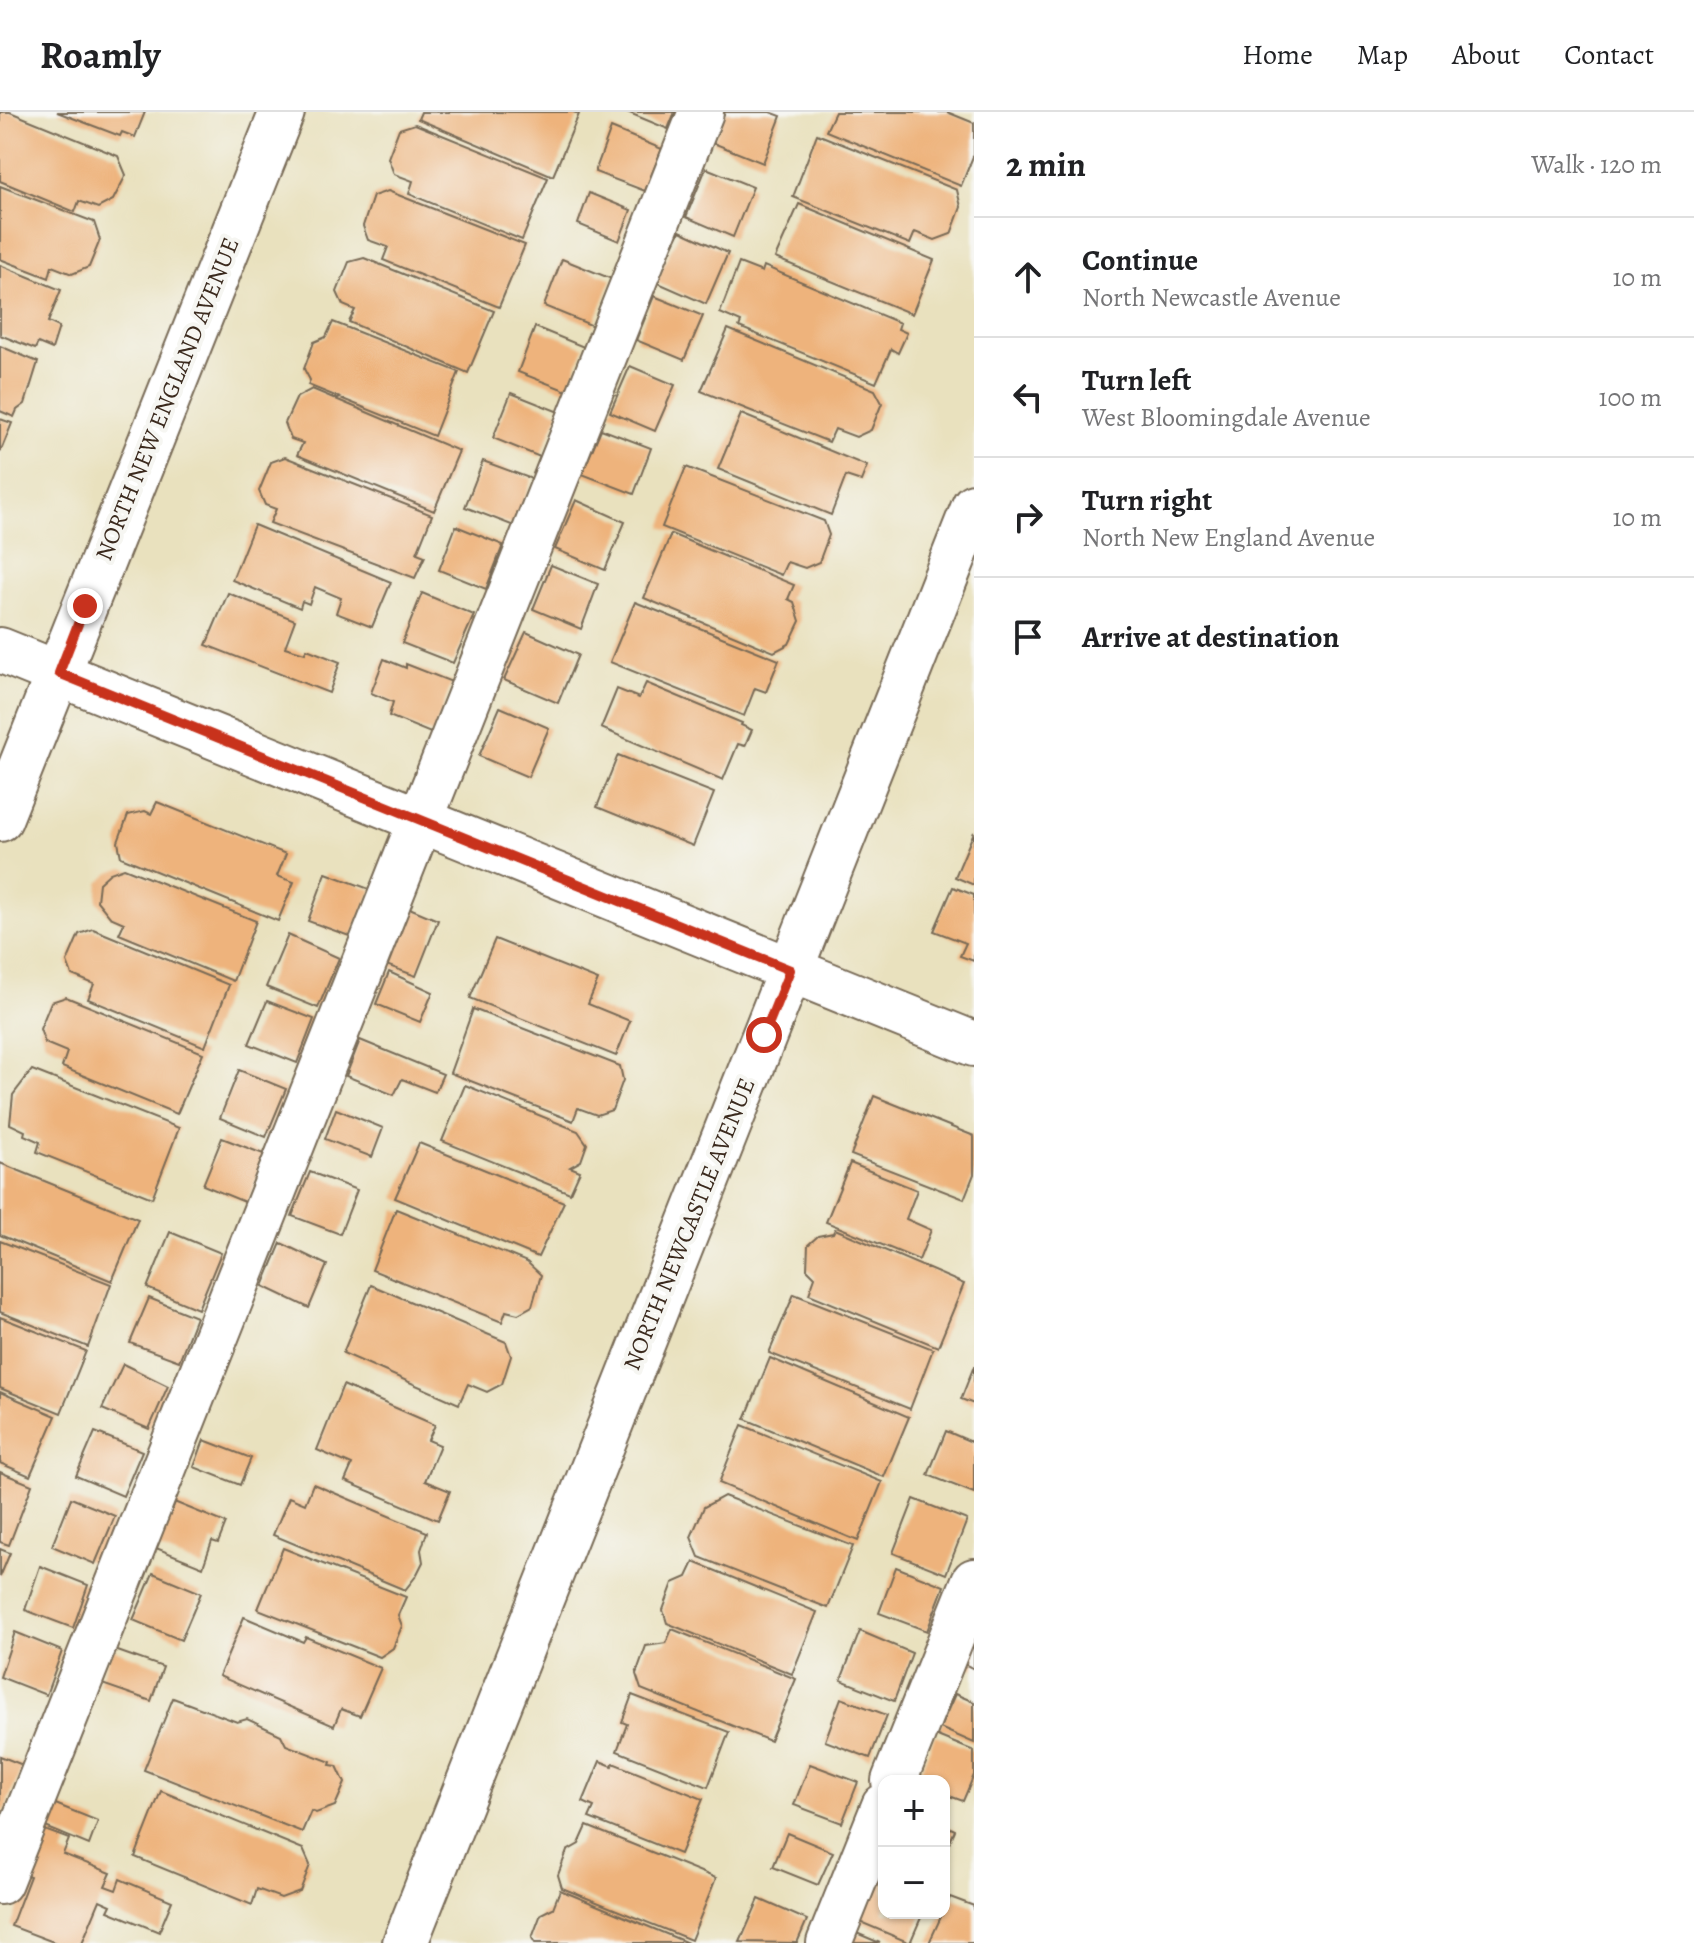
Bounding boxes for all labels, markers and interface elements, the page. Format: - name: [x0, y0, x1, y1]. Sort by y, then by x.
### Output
- text: Roamly: [40, 29, 161, 81]
- text: Home: [1242, 36, 1313, 74]
- text: Map: [1357, 36, 1408, 74]
- text: About: [1452, 36, 1520, 74]
- text: Contact: [1564, 36, 1654, 74]
- text: 2 min: [1006, 141, 1086, 188]
- text: Walk · 120 m: [1531, 147, 1662, 182]
- street label: NORTH NEW ENGLAND AVENUE: [87, 233, 247, 565]
- text: Continue: [1082, 240, 1198, 280]
- icon: ahead: [1006, 255, 1050, 299]
- text: 10 m: [1612, 260, 1662, 295]
- text: North Newcastle Avenue: [1082, 280, 1341, 315]
- text: Turn left: [1082, 360, 1191, 400]
- icon: left: [1006, 375, 1050, 419]
- text: 100 m: [1599, 380, 1662, 415]
- text: West Bloomingdale Avenue: [1082, 400, 1371, 435]
- text: Turn right: [1082, 480, 1212, 520]
- icon: right: [1006, 495, 1050, 539]
- text: 10 m: [1612, 500, 1662, 535]
- text: North New England Avenue: [1082, 520, 1375, 555]
- route end: [67, 588, 103, 624]
- icon: arrive: [1006, 615, 1050, 659]
- text: Arrive at destination: [1082, 617, 1339, 657]
- route start: [746, 1017, 782, 1053]
- street label: NORTH NEWCASTLE AVENUE: [616, 1073, 762, 1375]
- map controls: [878, 1775, 950, 1919]
- button: +: [878, 1775, 950, 1847]
- button: −: [878, 1847, 950, 1919]

